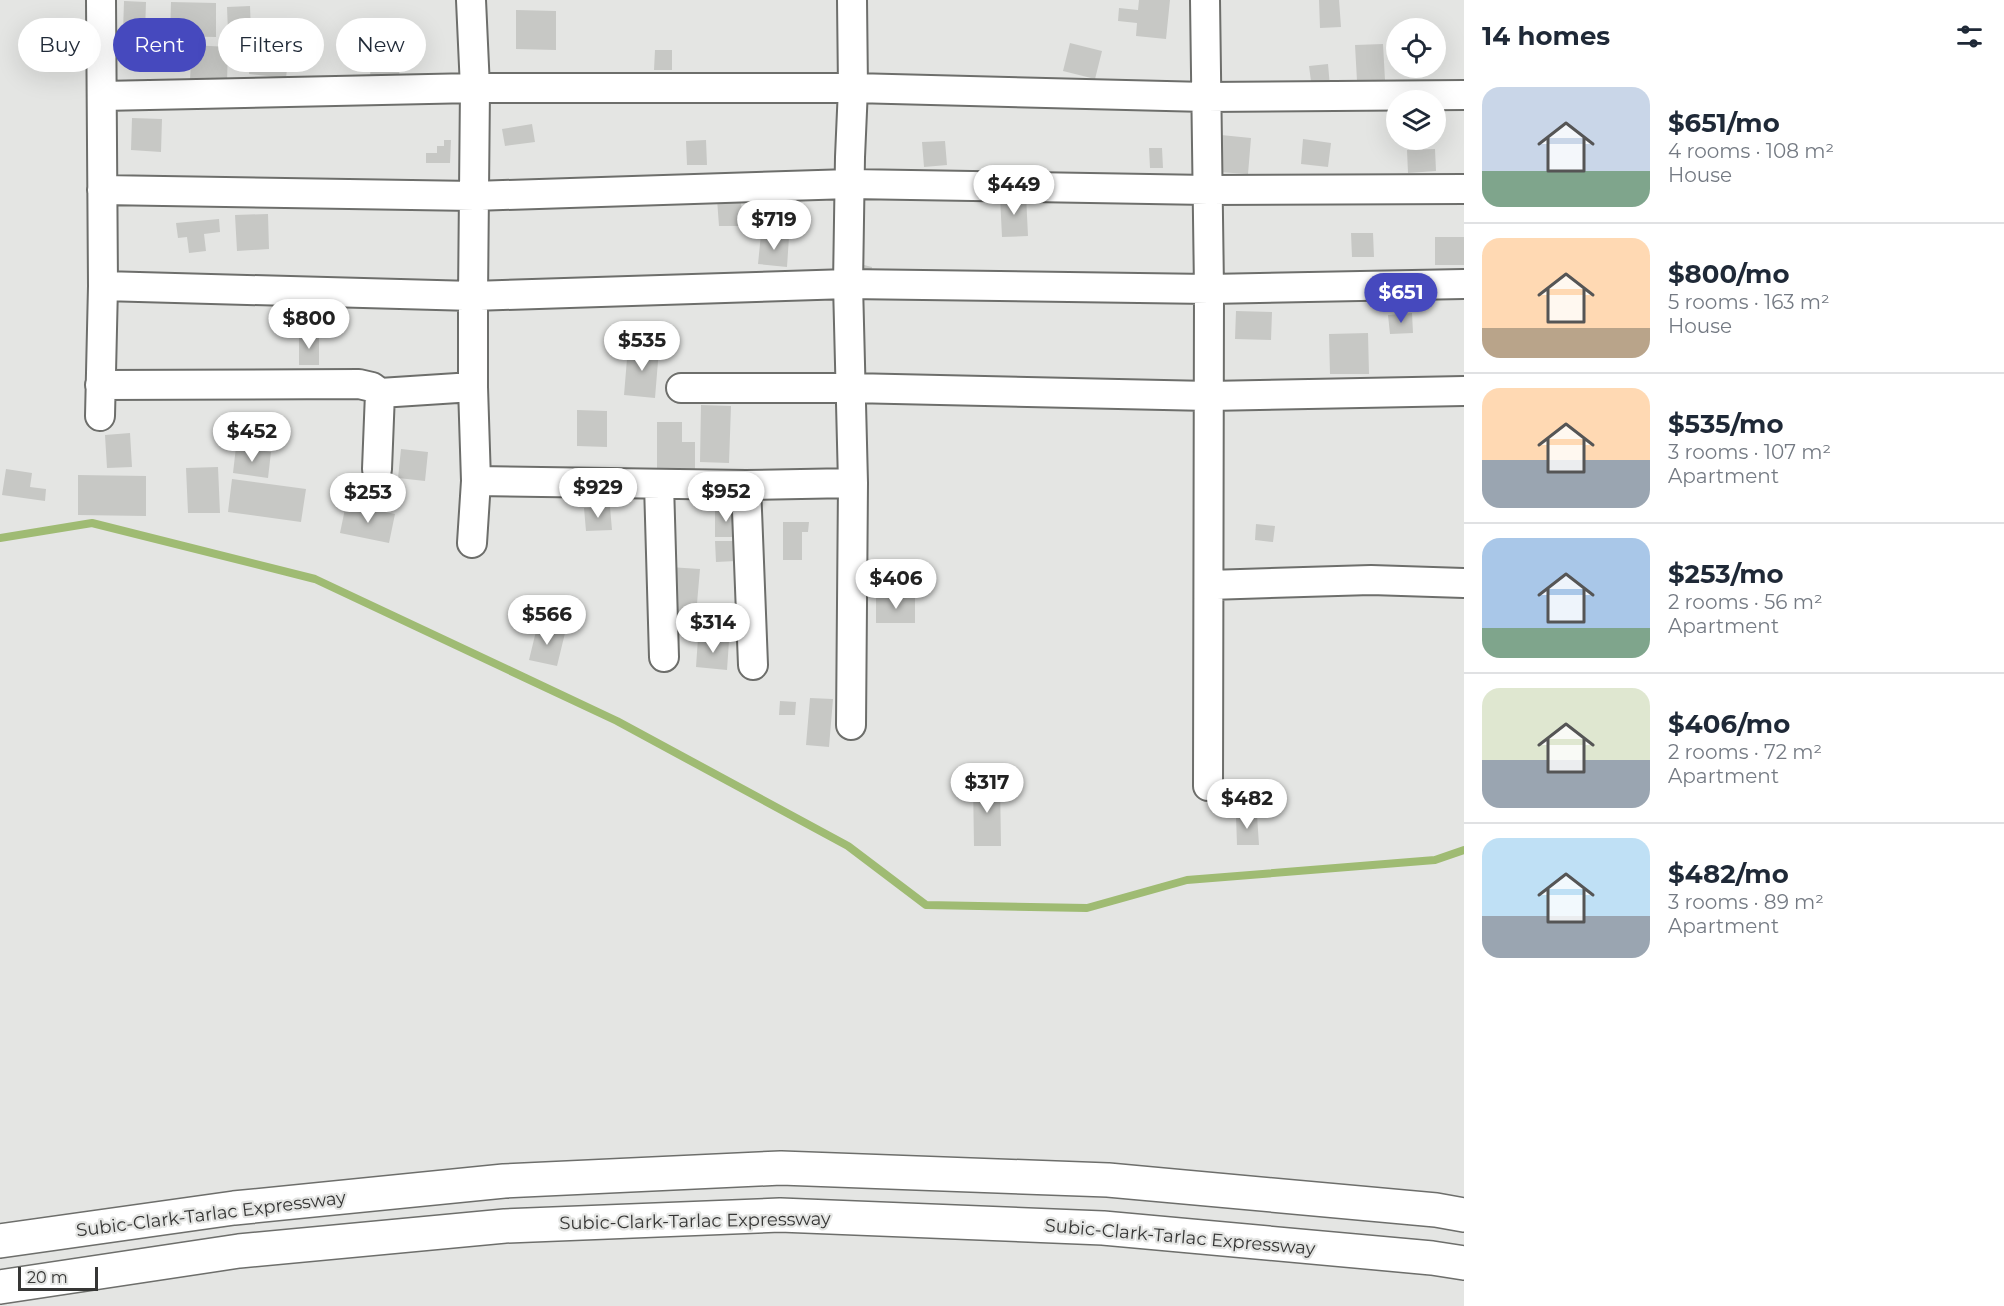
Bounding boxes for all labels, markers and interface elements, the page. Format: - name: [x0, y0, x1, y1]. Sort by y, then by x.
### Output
- chip: Buy: [18, 18, 101, 72]
- chip: Rent: [113, 18, 206, 72]
- chip: Filters: [218, 18, 324, 72]
- chip: New: [336, 18, 426, 72]
- map controls: [1386, 18, 1446, 150]
- button: locate: [1386, 18, 1446, 78]
- text: 14 homes: [1482, 20, 1610, 52]
- icon: filters: [1953, 20, 1986, 53]
- button: layers: [1386, 90, 1446, 150]
- text: $651/mo: [1668, 107, 1780, 139]
- icon: home: [1530, 111, 1602, 183]
- text: 4 rooms · 108 m²: [1668, 139, 1834, 163]
- text: House: [1668, 163, 1732, 187]
- pin: $449: [978, 165, 1050, 216]
- text: $449: [987, 172, 1041, 196]
- pin: $719: [738, 200, 810, 251]
- text: $719: [751, 207, 797, 231]
- text: $800/mo: [1668, 258, 1789, 290]
- icon: home: [1530, 262, 1602, 334]
- pin: $651: [1365, 273, 1437, 324]
- text: $651: [1378, 280, 1424, 304]
- text: 5 rooms · 163 m²: [1668, 290, 1830, 314]
- pin: $800: [273, 299, 345, 350]
- text: $800: [282, 306, 336, 330]
- text: House: [1668, 314, 1732, 338]
- pin: $535: [606, 321, 678, 372]
- text: $535: [618, 328, 666, 352]
- text: $535/mo: [1668, 408, 1783, 440]
- pin: $452: [216, 412, 288, 463]
- icon: home: [1530, 412, 1602, 484]
- text: $452: [227, 419, 277, 443]
- text: 3 rooms · 107 m²: [1668, 440, 1831, 464]
- text: Apartment: [1668, 464, 1779, 488]
- pin: $929: [562, 468, 634, 519]
- pin: $952: [690, 472, 762, 523]
- pin: $253: [332, 473, 404, 524]
- text: $929: [573, 475, 623, 499]
- text: $952: [702, 479, 750, 503]
- text: $253: [344, 480, 392, 504]
- text: $253/mo: [1668, 558, 1784, 590]
- pin: $406: [860, 559, 932, 610]
- icon: home: [1530, 562, 1602, 634]
- text: $406: [869, 566, 923, 590]
- text: 2 rooms · 56 m²: [1668, 590, 1823, 614]
- pin: $566: [511, 595, 583, 646]
- text: $566: [522, 602, 572, 626]
- pin: $314: [677, 603, 749, 654]
- text: $314: [690, 610, 736, 634]
- text: Apartment: [1668, 614, 1779, 638]
- text: $406/mo: [1668, 708, 1790, 740]
- icon: home: [1530, 712, 1602, 784]
- text: 2 rooms · 72 m²: [1668, 740, 1822, 764]
- pin: $317: [951, 763, 1023, 814]
- text: Apartment: [1668, 764, 1779, 788]
- text: $317: [965, 770, 1009, 794]
- pin: $482: [1211, 779, 1283, 830]
- text: $482: [1221, 786, 1273, 810]
- text: $482/mo: [1668, 858, 1789, 890]
- icon: home: [1530, 862, 1602, 934]
- text: 3 rooms · 89 m²: [1668, 890, 1824, 914]
- text: Apartment: [1668, 914, 1779, 938]
- street label: Subic-Clark-Tarlac Expressway: [75, 1187, 347, 1241]
- street label: Subic-Clark-Tarlac Expressway: [559, 1208, 831, 1234]
- street label: Subic-Clark-Tarlac Expressway: [1044, 1214, 1316, 1260]
- scale bar: [18, 1264, 98, 1292]
- text: 20 m: [27, 1268, 68, 1287]

